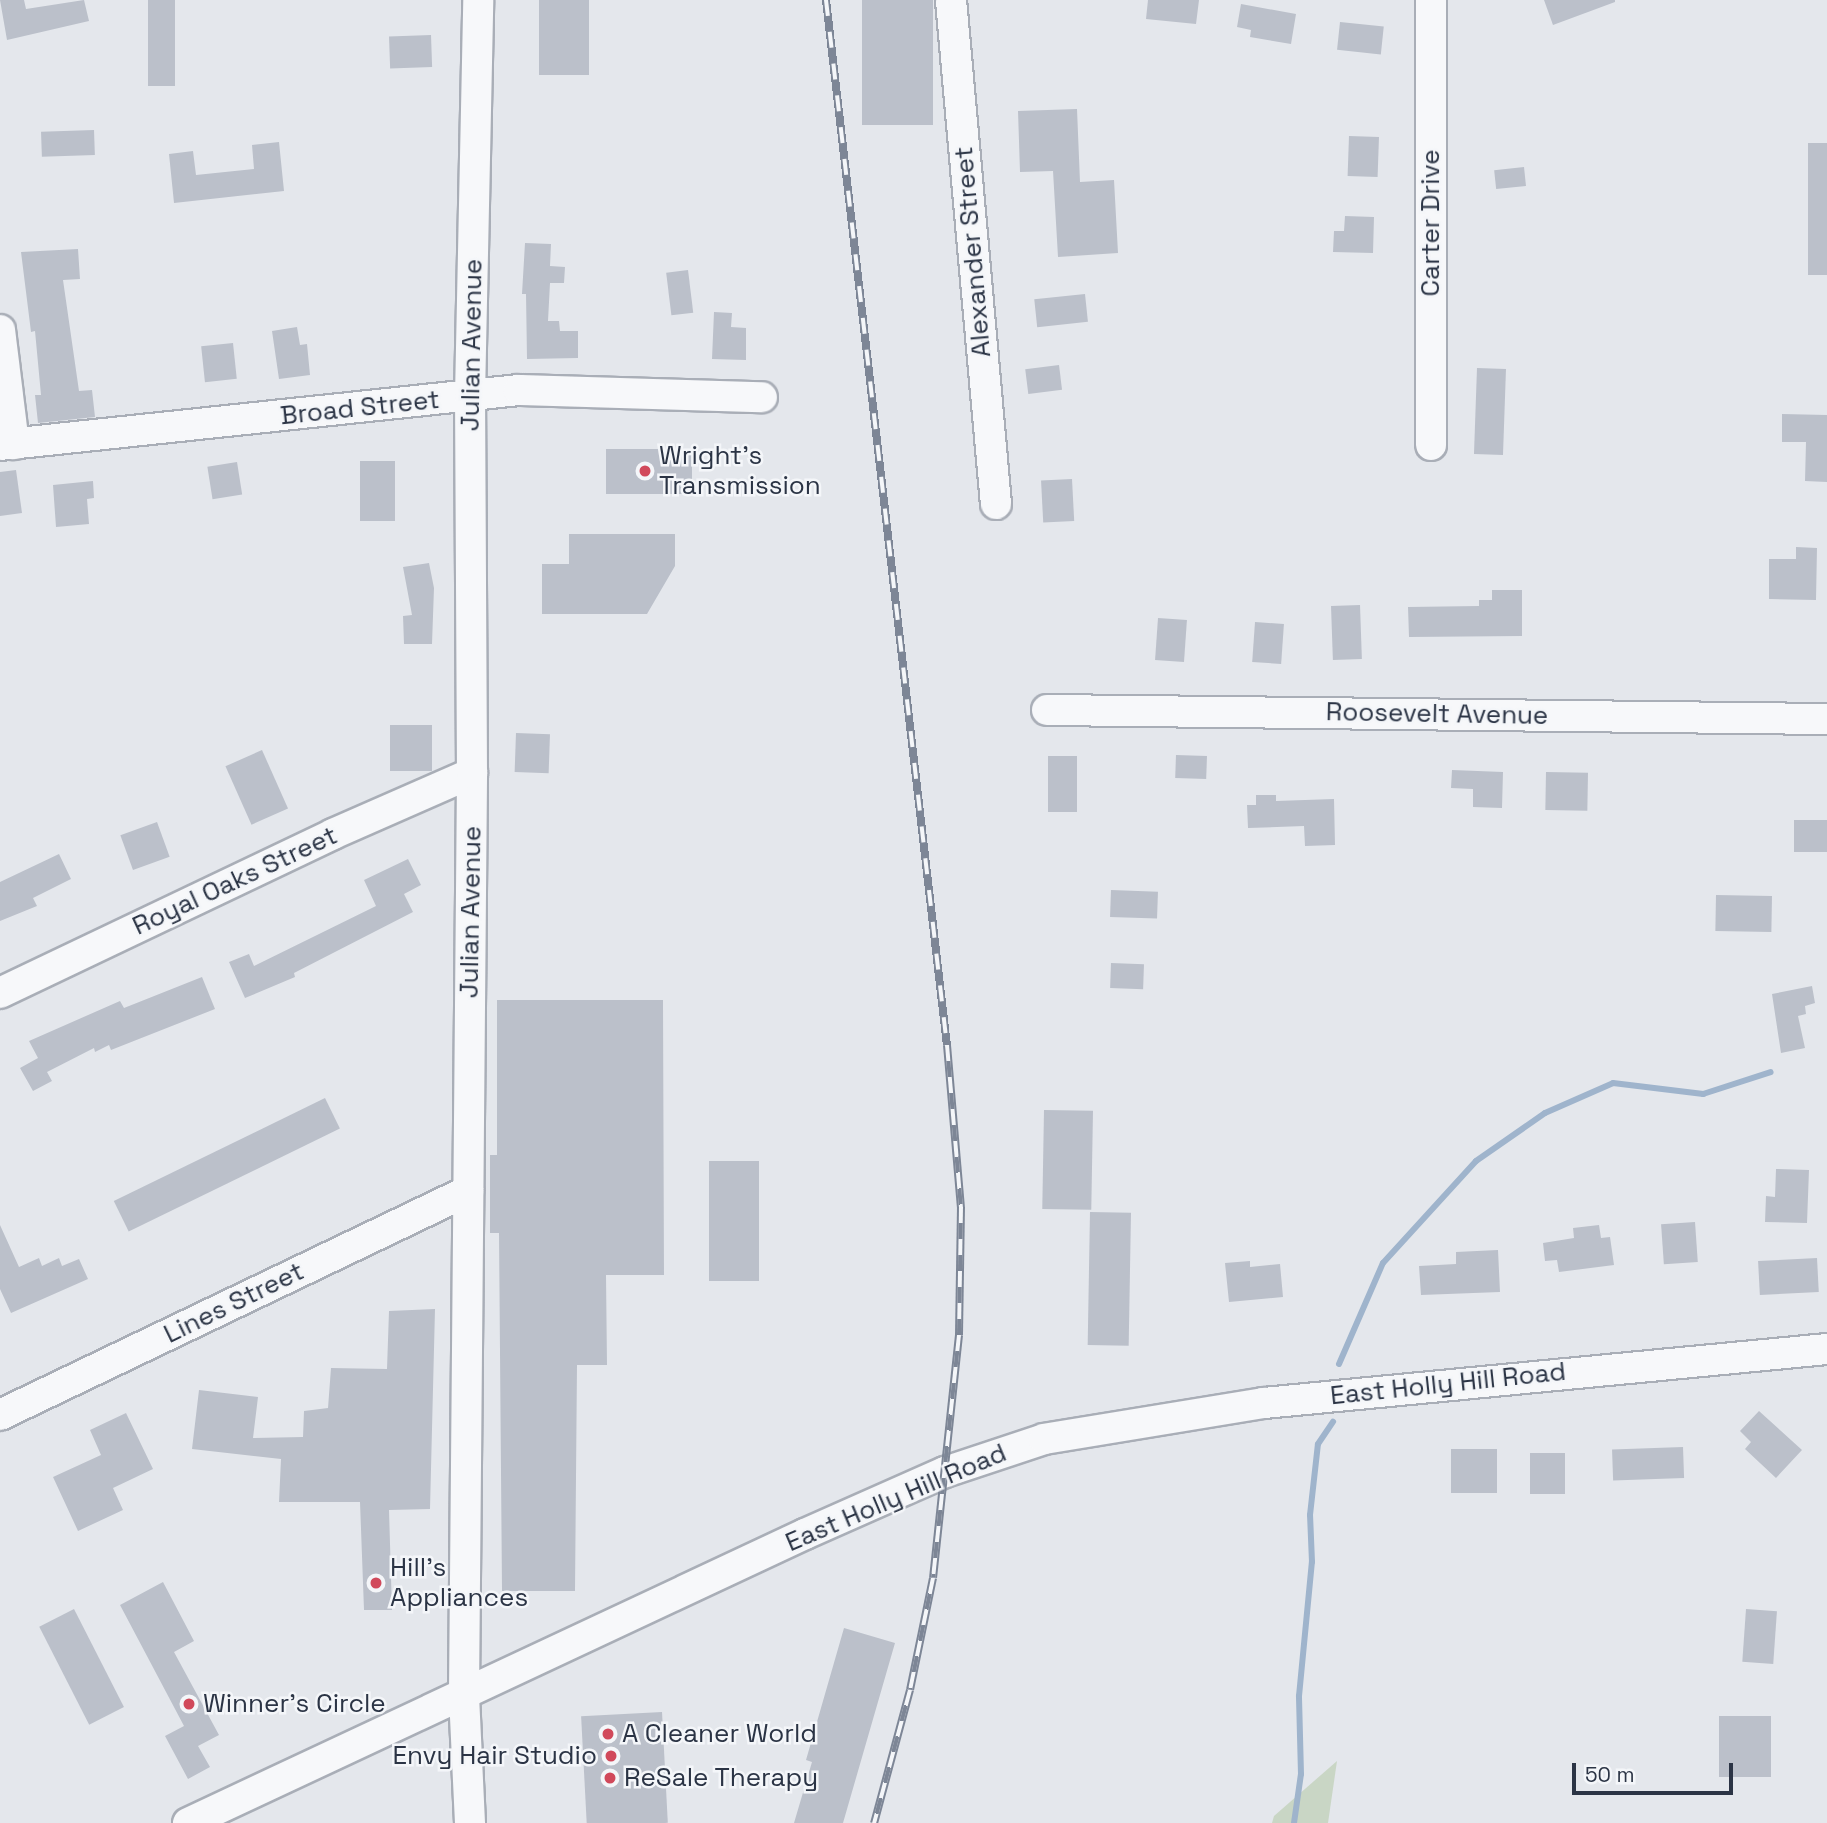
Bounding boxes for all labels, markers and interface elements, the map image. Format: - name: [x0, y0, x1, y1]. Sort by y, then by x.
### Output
- street label: Alexander Street: [948, 145, 998, 359]
- street label: Carter Drive: [1415, 149, 1447, 297]
- street label: Julian Avenue: [455, 258, 489, 432]
- street label: Broad Street: [279, 384, 441, 432]
- place label: Wright's Transmission: [659, 440, 821, 502]
- marker: Wright's Transmission: [637, 463, 653, 479]
- street label: Roosevelt Avenue: [1325, 696, 1549, 732]
- street label: Royal Oaks Street: [128, 820, 342, 942]
- street label: Julian Avenue: [454, 825, 488, 999]
- street label: Lines Street: [159, 1256, 309, 1350]
- street label: East Holly Hill Road: [1329, 1356, 1567, 1412]
- street label: East Holly Hill Road: [781, 1437, 1011, 1559]
- place label: Hill's Appliances: [390, 1552, 528, 1614]
- marker: Hill's Appliances: [368, 1575, 384, 1591]
- place label: Winner's Circle: [203, 1688, 386, 1720]
- marker: Winner's Circle: [181, 1696, 197, 1712]
- place label: A Cleaner World: [622, 1718, 818, 1750]
- marker: A Cleaner World: [600, 1726, 616, 1742]
- place label: Envy Hair Studio: [392, 1740, 597, 1772]
- marker: Envy Hair Studio: [603, 1748, 619, 1764]
- scale bar: [1575, 1750, 1736, 1794]
- text: 50 m: [1585, 1761, 1635, 1788]
- place label: ReSale Therapy: [624, 1762, 819, 1794]
- marker: ReSale Therapy: [602, 1770, 618, 1786]

